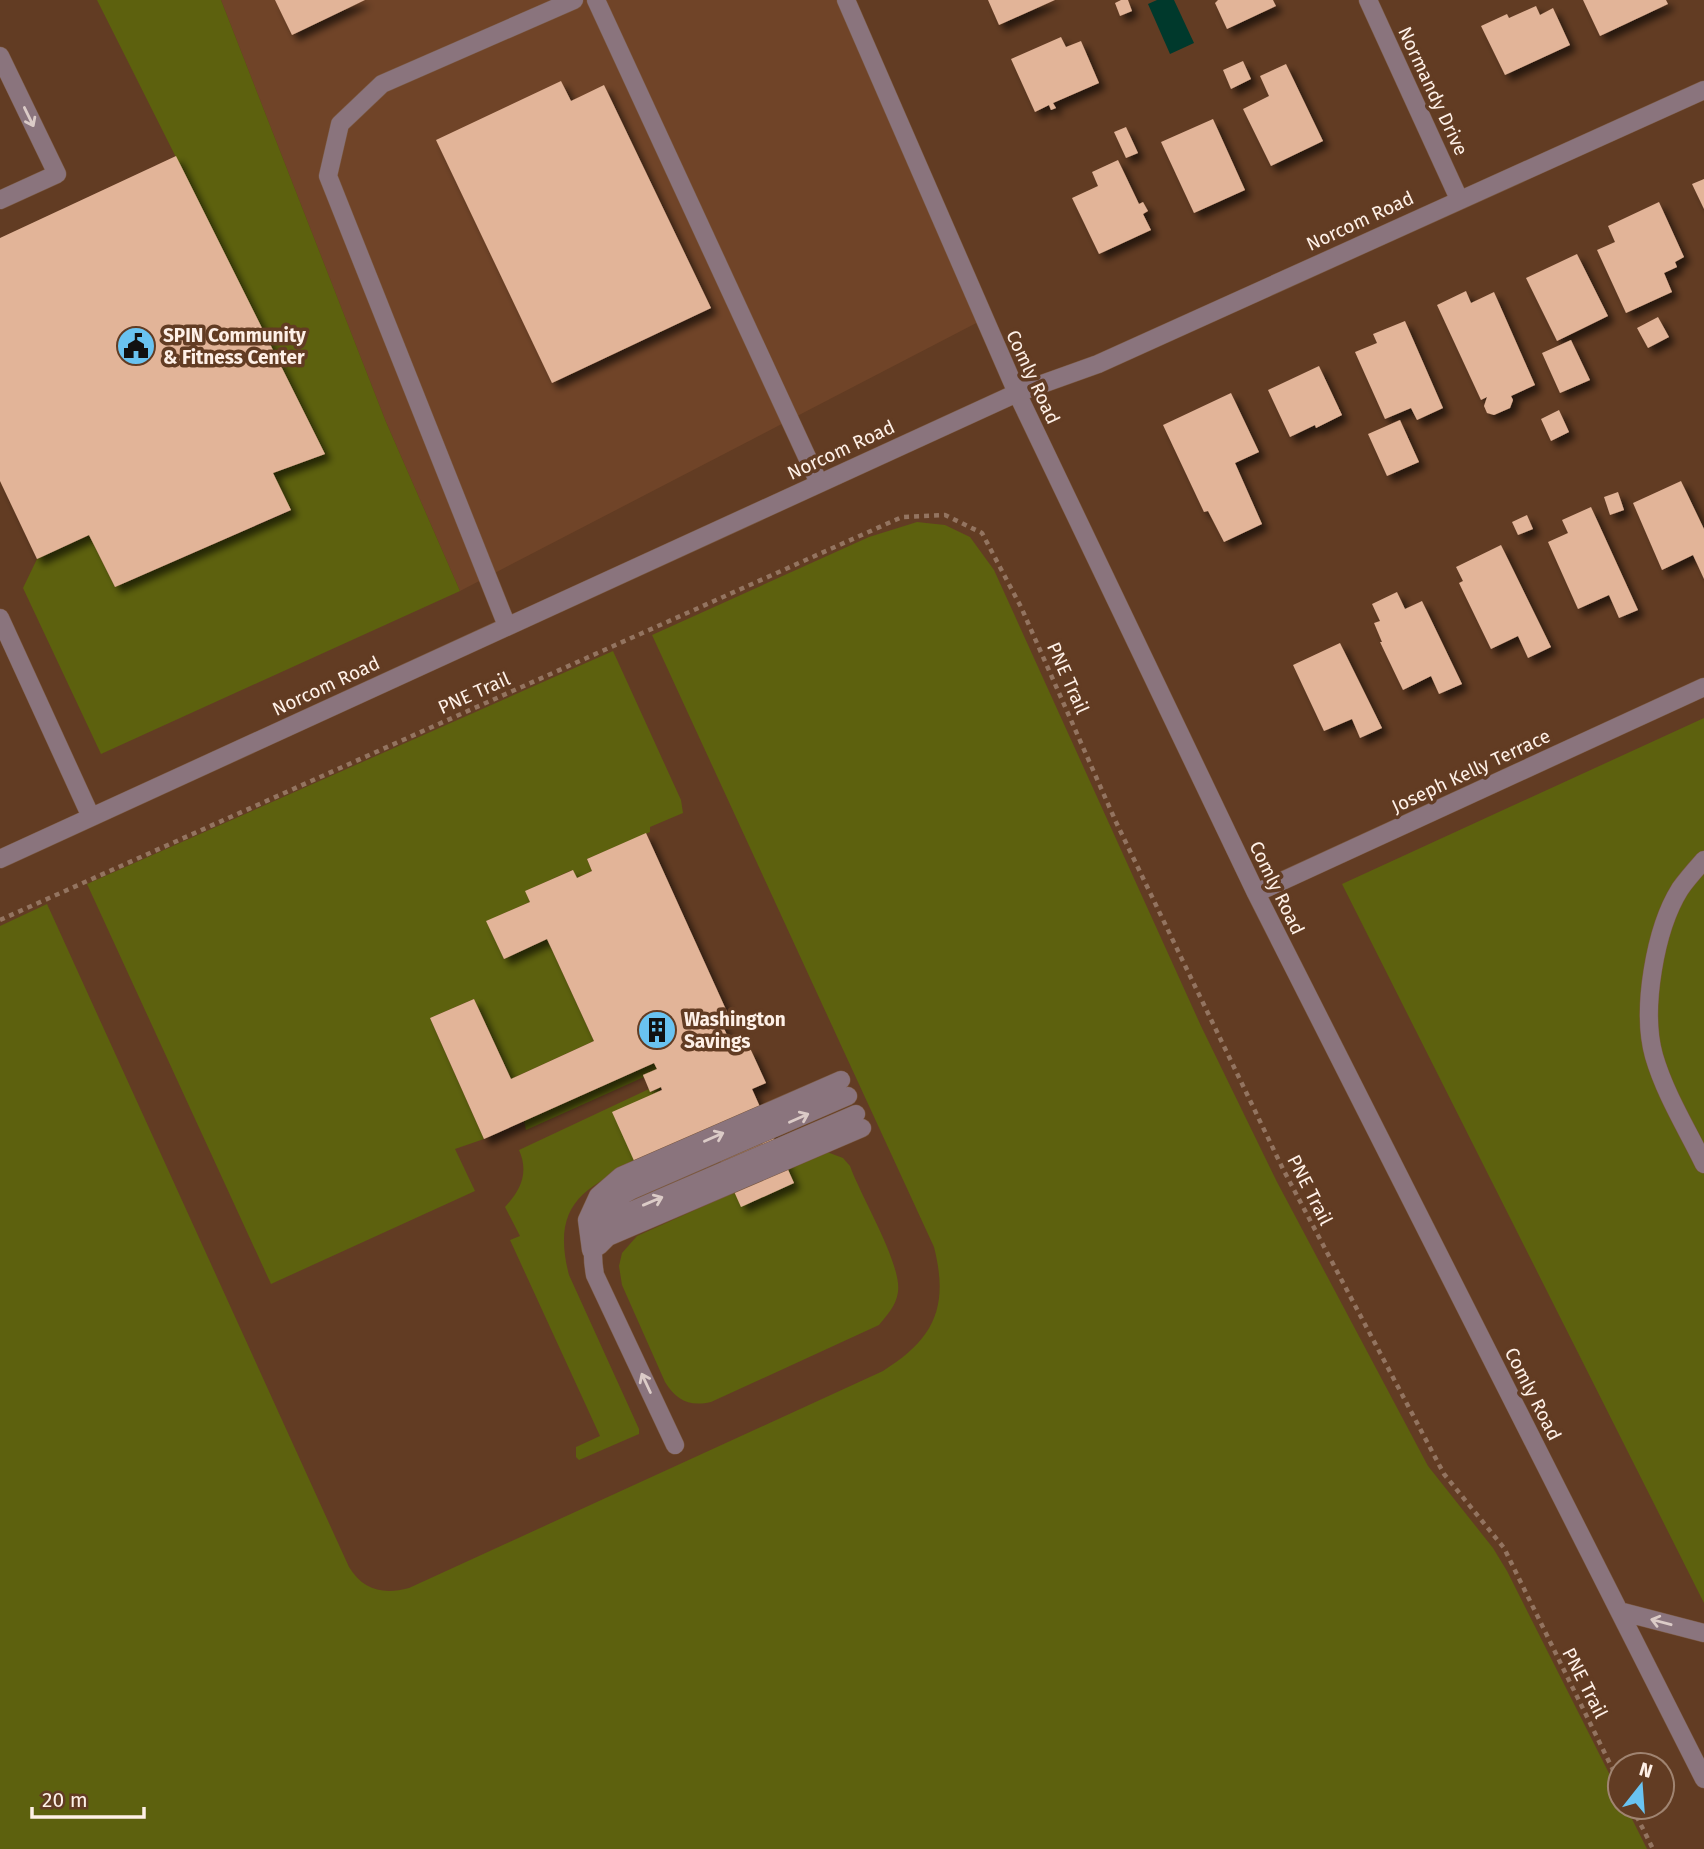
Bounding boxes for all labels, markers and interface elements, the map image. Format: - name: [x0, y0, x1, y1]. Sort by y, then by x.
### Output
- street label: Normandy Drive: [1393, 23, 1473, 159]
- one-way arrow: [23, 106, 37, 127]
- street label: Norcom Road: [1303, 186, 1417, 256]
- place label: SPIN Community & Fitness Center: [163, 324, 306, 369]
- public building icon: SPIN Community & Fitness Center: [115, 325, 157, 367]
- street label: Comly Road: [1001, 326, 1065, 428]
- street label: Norcom Road: [784, 415, 898, 485]
- street label: PNE Trail: [1042, 638, 1094, 718]
- street label: Norcom Road: [269, 651, 383, 721]
- street label: PNE Trail: [434, 667, 514, 719]
- street label: Joseph Kelly Terrace: [1388, 724, 1554, 818]
- street label: Comly Road: [1244, 837, 1310, 939]
- place label: Washington Savings: [684, 1008, 786, 1053]
- building icon: Washington Savings: [636, 1009, 678, 1051]
- one-way arrow: [787, 1111, 809, 1124]
- one-way arrow: [702, 1130, 724, 1143]
- street label: PNE Trail: [1282, 1151, 1338, 1230]
- one-way arrow: [642, 1194, 663, 1207]
- street label: Comly Road: [1500, 1344, 1566, 1444]
- one-way arrow: [639, 1373, 652, 1395]
- one-way arrow: [1651, 1615, 1673, 1628]
- street label: PNE Trail: [1557, 1644, 1613, 1723]
- north arrow: [1606, 1751, 1676, 1821]
- text: N: [1636, 1757, 1655, 1783]
- scale bar: [32, 1776, 144, 1820]
- text: 20 m: [42, 1787, 88, 1813]

